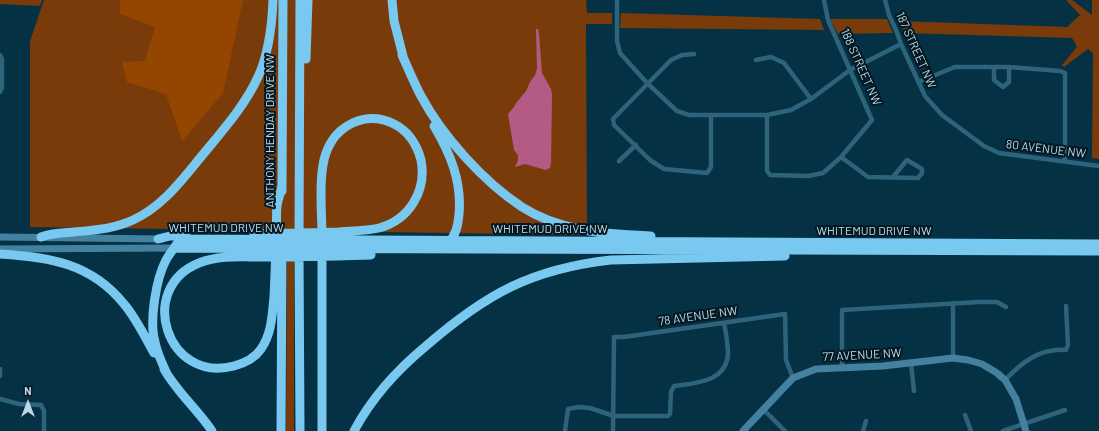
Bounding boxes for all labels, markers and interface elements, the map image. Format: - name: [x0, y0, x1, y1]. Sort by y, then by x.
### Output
- street label: 187 STREET NW: [893, 10, 939, 90]
- street label: 188 STREET NW: [838, 26, 884, 108]
- street label: ANTHONY HENDAY DRIVE NW: [263, 54, 277, 208]
- street label: 80 AVENUE NW: [1005, 137, 1087, 161]
- street label: WHITEMUD DRIVE NW: [169, 221, 283, 235]
- street label: WHITEMUD DRIVE NW: [493, 222, 607, 236]
- street label: WHITEMUD DRIVE NW: [817, 224, 931, 238]
- street label: 78 AVENUE NW: [658, 303, 738, 329]
- street label: 77 AVENUE NW: [822, 346, 902, 364]
- north arrow: [8, 383, 48, 423]
- text: N: [24, 384, 32, 397]

